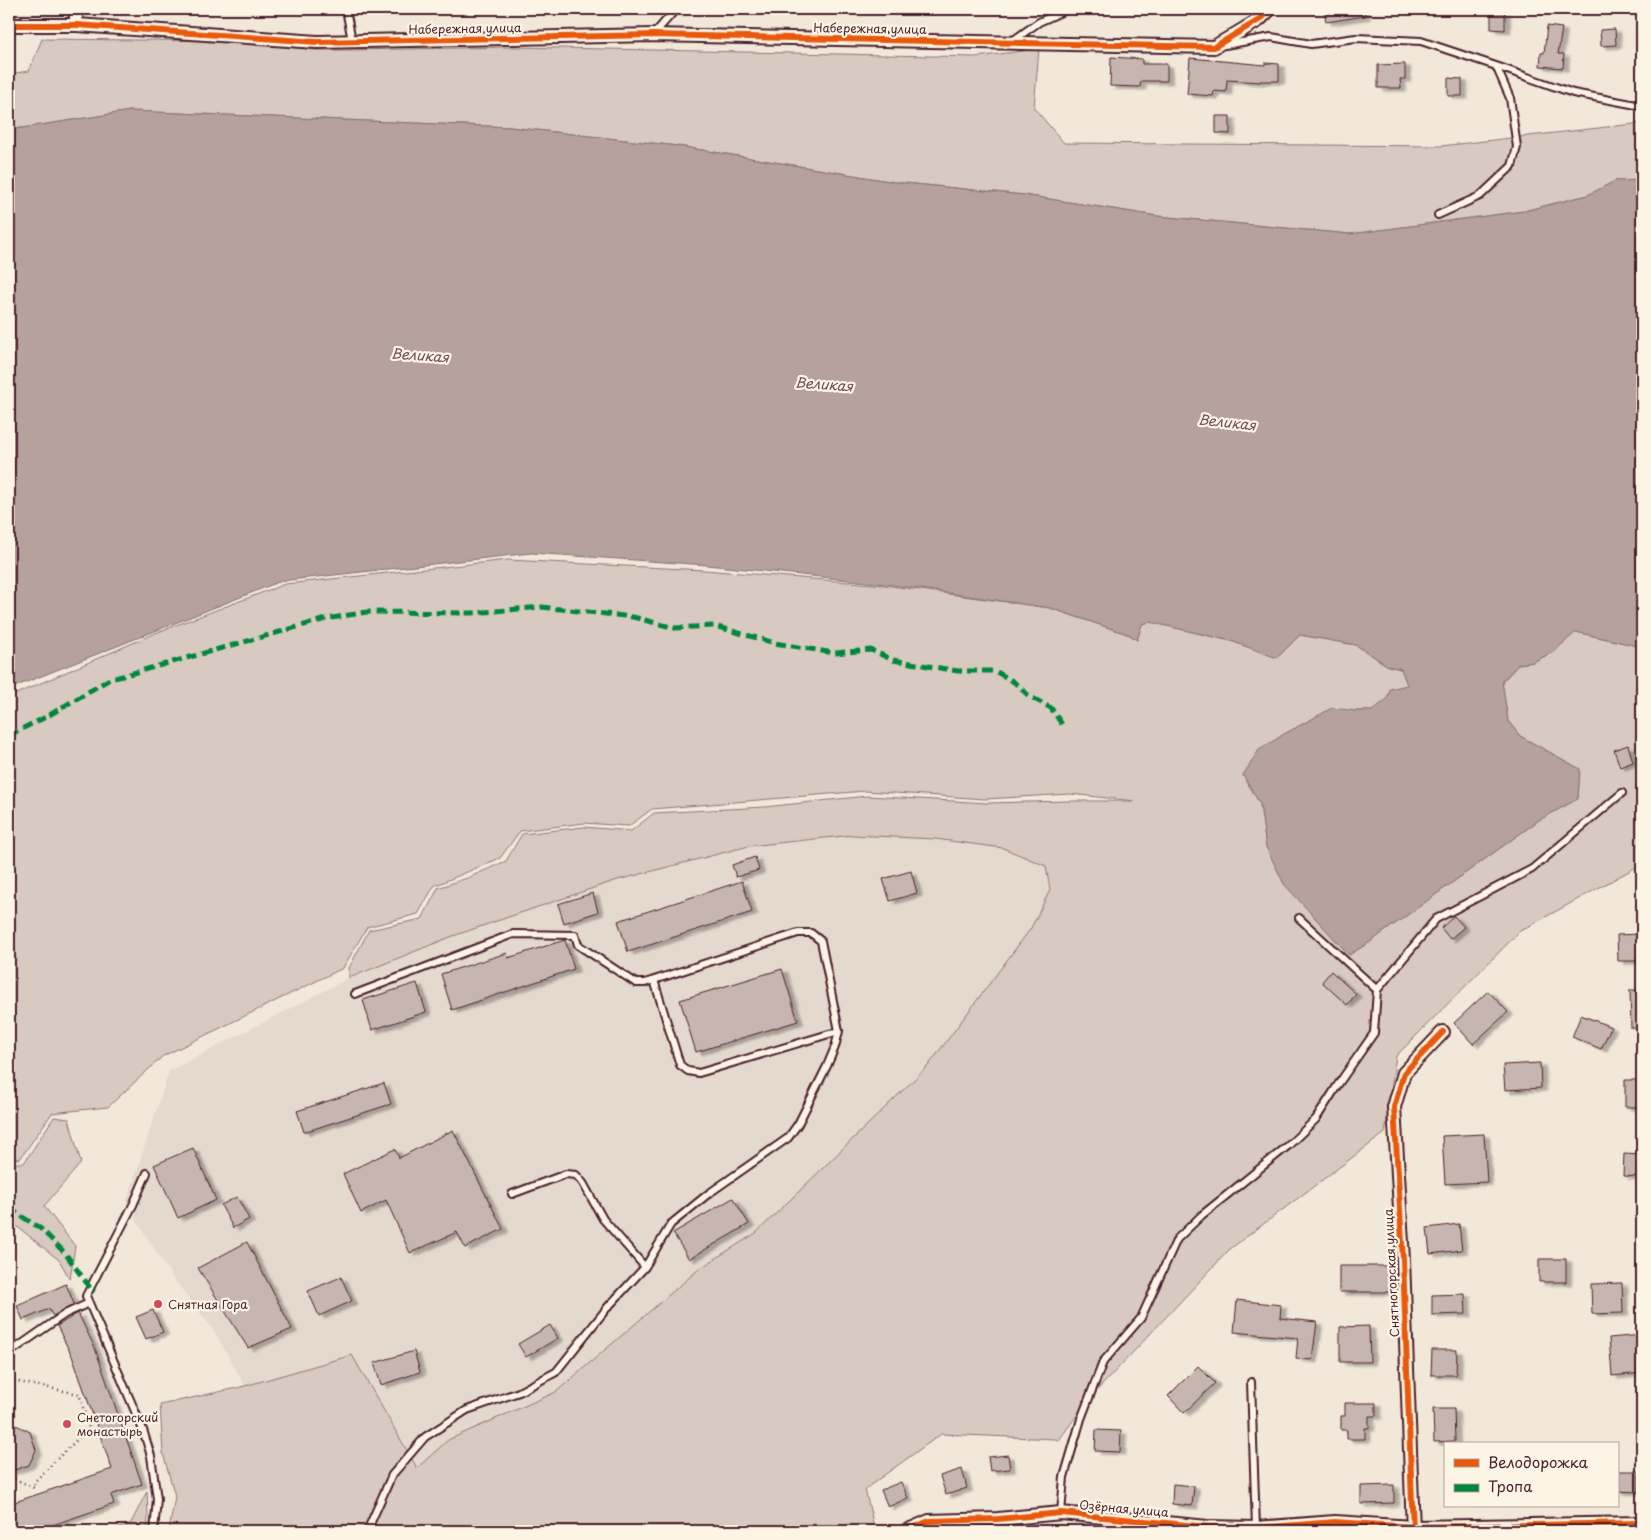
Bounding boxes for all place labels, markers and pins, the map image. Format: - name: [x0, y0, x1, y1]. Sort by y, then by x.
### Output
- place label: Снятная Гора: [168, 1295, 248, 1313]
- marker: Снятная Гора: [152, 1298, 164, 1310]
- place label: Снетогорский монастырь: [77, 1408, 158, 1440]
- marker: Снетогорский монастырь: [61, 1418, 73, 1430]

